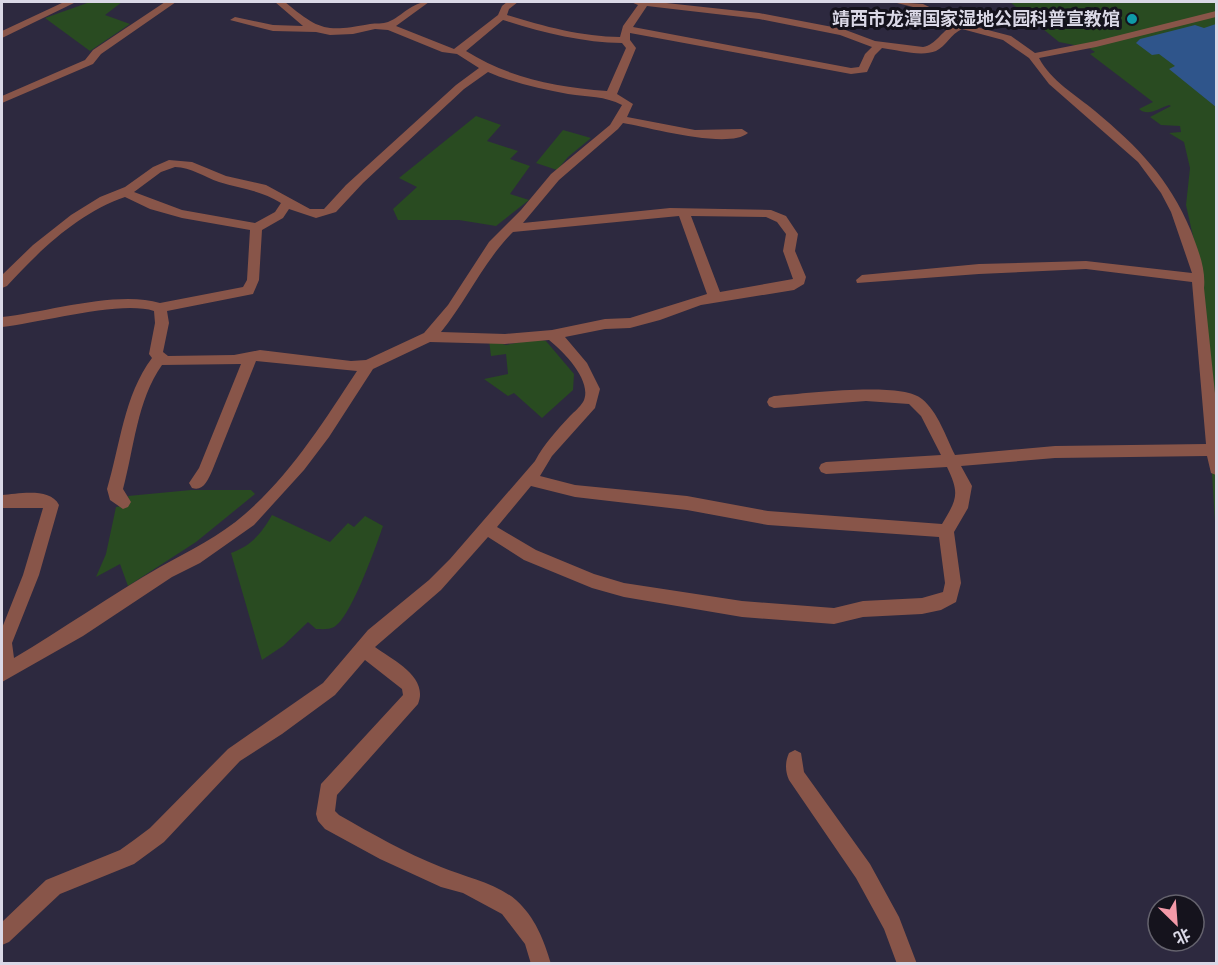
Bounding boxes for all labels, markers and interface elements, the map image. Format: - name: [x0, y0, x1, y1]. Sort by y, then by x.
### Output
- place label: 靖西市龙潭国家湿地公园科普宣教馆: [832, 7, 1120, 30]
- marker: 靖西市龙潭国家湿地公园科普宣教馆: [1125, 12, 1139, 26]
- north arrow: [1146, 893, 1206, 953]
- text: 北: [1171, 924, 1194, 949]

